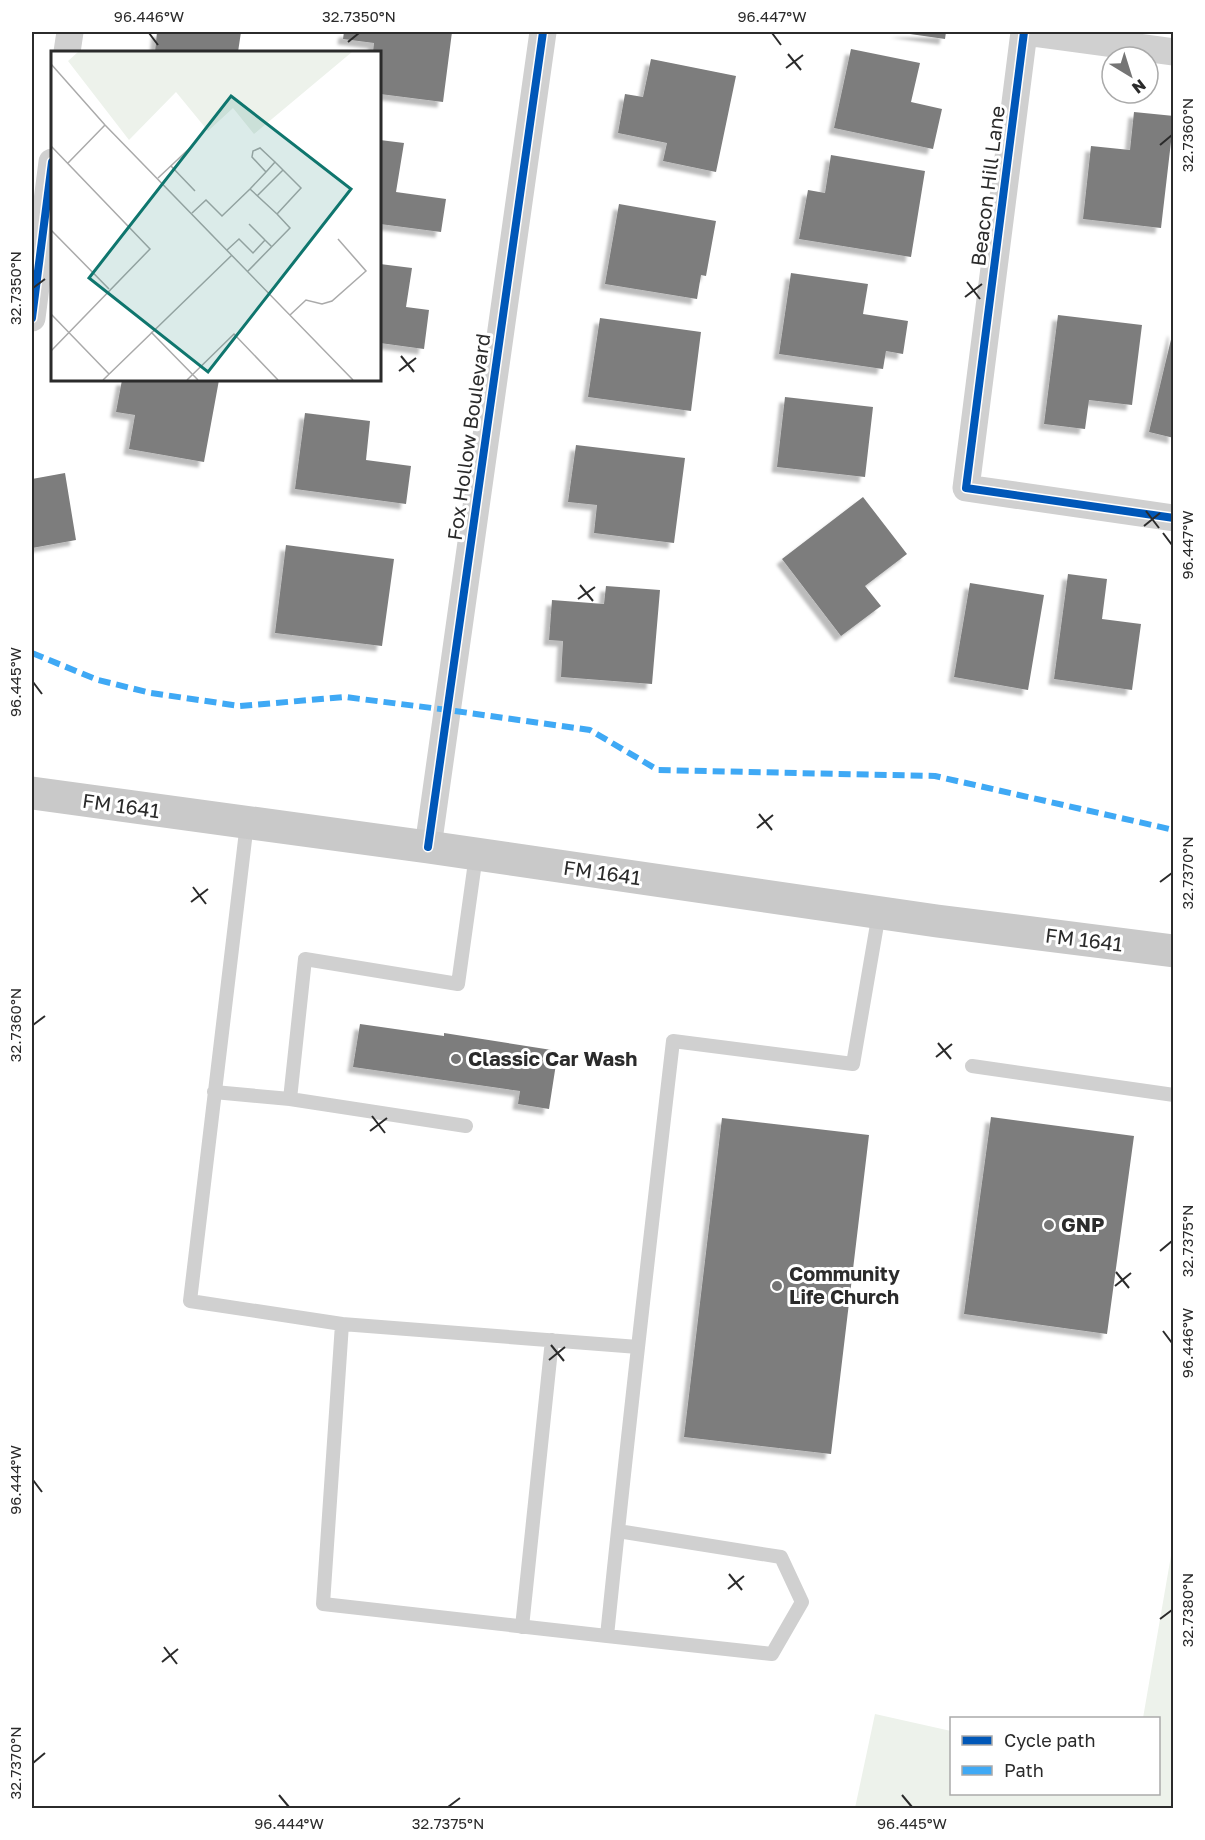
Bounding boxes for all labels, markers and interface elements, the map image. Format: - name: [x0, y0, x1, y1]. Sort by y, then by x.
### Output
- text: 96.446°W: [114, 7, 184, 25]
- text: 32.7350°N: [322, 7, 396, 25]
- text: 96.447°W: [737, 7, 807, 25]
- north arrow: [1100, 45, 1160, 105]
- inset map: [51, 51, 381, 381]
- text: N: [1128, 75, 1150, 98]
- text: 32.7360°N: [1178, 98, 1196, 172]
- street label: Beacon Hill Lane: [965, 104, 1009, 268]
- text: 32.7350°N: [6, 251, 24, 325]
- street label: Fox Hollow Boulevard: [442, 332, 494, 542]
- text: 96.447°W: [1178, 510, 1196, 580]
- text: 96.445°W: [6, 647, 24, 717]
- street label: FM 1641: [81, 788, 162, 822]
- text: 32.7370°N: [1178, 836, 1196, 910]
- street label: FM 1641: [562, 855, 643, 889]
- street label: FM 1641: [1044, 922, 1124, 956]
- text: 32.7360°N: [6, 988, 24, 1062]
- place label: Classic Car Wash: [468, 1046, 637, 1070]
- marker: Classic Car Wash: [449, 1052, 463, 1066]
- text: 32.7375°N: [1178, 1205, 1196, 1277]
- place label: GNP: [1061, 1212, 1104, 1236]
- marker: GNP: [1042, 1218, 1056, 1232]
- place label: Community Life Church: [789, 1261, 900, 1308]
- marker: Community Life Church: [770, 1279, 784, 1293]
- text: 96.446°W: [1178, 1308, 1196, 1378]
- text: 96.444°W: [6, 1445, 24, 1515]
- text: 32.7380°N: [1178, 1573, 1196, 1647]
- legend: [950, 1717, 1160, 1795]
- text: 32.7370°N: [6, 1726, 24, 1800]
- text: Cycle path: [1004, 1729, 1096, 1751]
- text: Path: [1004, 1759, 1044, 1781]
- text: 96.444°W: [254, 1814, 324, 1832]
- text: 32.7375°N: [412, 1814, 484, 1832]
- text: 96.445°W: [877, 1814, 947, 1832]

